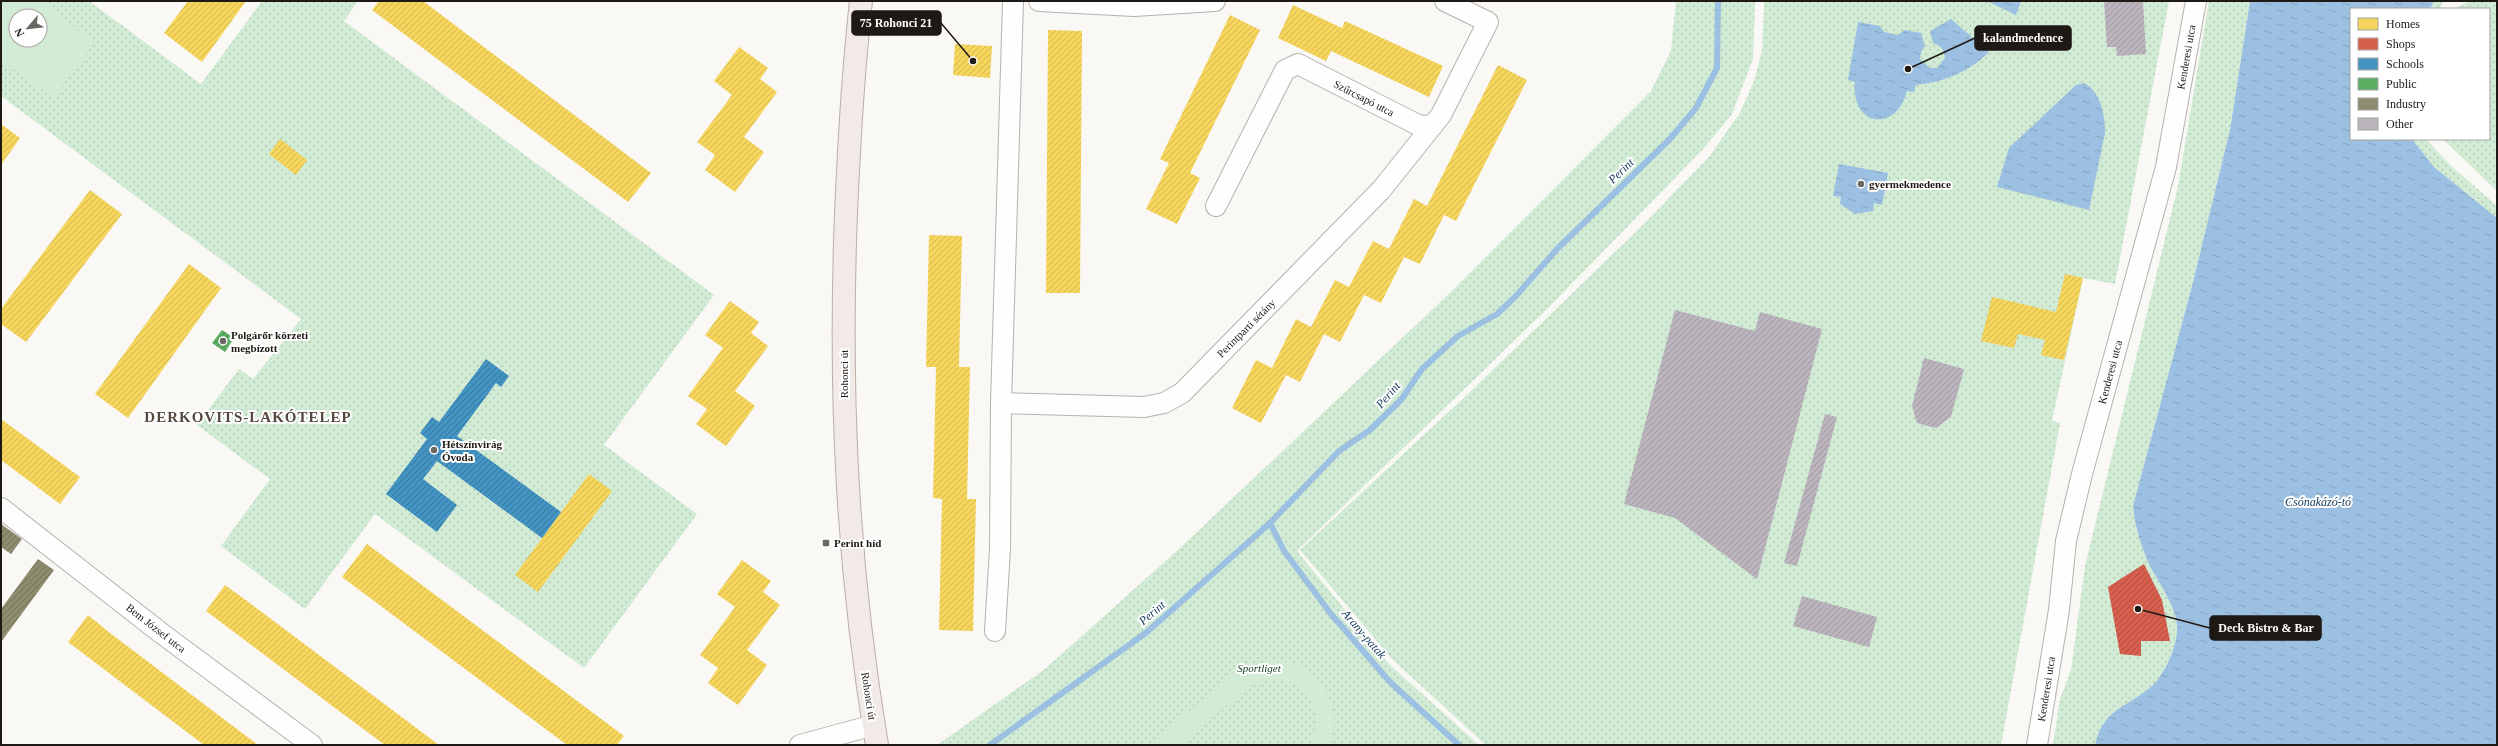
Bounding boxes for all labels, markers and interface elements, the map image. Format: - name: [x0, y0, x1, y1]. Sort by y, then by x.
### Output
- north arrow: [8, 8, 48, 48]
- legend: [2350, 8, 2490, 140]
- callout: 75 Rohonci 21: [852, 11, 941, 35]
- text: 75 Rohonci 21: [860, 16, 932, 30]
- text: Homes: [2386, 17, 2420, 31]
- street label: Kenderesi utca: [2174, 24, 2198, 90]
- text: N: [12, 26, 26, 39]
- callout: kalandmedence: [1975, 26, 2071, 50]
- text: kalandmedence: [1983, 31, 2064, 45]
- text: Shops: [2386, 37, 2416, 51]
- text: Schools: [2386, 57, 2424, 71]
- text: Public: [2386, 77, 2417, 91]
- street label: Szűrcsapó utca: [1332, 78, 1396, 118]
- text: Industry: [2386, 97, 2426, 111]
- text: Other: [2386, 117, 2413, 131]
- water label: Perint: [1605, 155, 1637, 187]
- place label: gyermekmedence: [1869, 178, 1951, 190]
- marker: gyermekmedence: [1856, 179, 1866, 189]
- street label: Perintparti sétány: [1214, 296, 1278, 360]
- place label: Polgárőr körzeti megbízott: [231, 329, 308, 354]
- marker: Polgárőr körzeti megbízott: [218, 336, 228, 346]
- street label: Kenderesi utca: [2096, 339, 2124, 405]
- street label: Rohonci út: [838, 350, 850, 398]
- water label: Perint: [1372, 379, 1404, 412]
- district label: DERKOVITS-LAKÓTELEP: [144, 409, 352, 425]
- place label: Hétszínvirág Óvoda: [442, 438, 502, 463]
- marker: Hétszínvirág Óvoda: [429, 445, 439, 455]
- water label: Csónakázó-tó: [2285, 495, 2351, 509]
- place label: Perint híd: [834, 537, 881, 549]
- marker: Perint híd: [821, 538, 831, 548]
- water label: Perint: [1135, 597, 1168, 629]
- street label: Bem József utca: [124, 601, 188, 655]
- water label: Arany-patak: [1338, 606, 1389, 662]
- callout: Deck Bistro & Bar: [2210, 616, 2321, 640]
- text: Deck Bistro & Bar: [2218, 621, 2314, 635]
- street label: Kenderesi utca: [2035, 656, 2057, 722]
- park label: Sportliget: [1237, 662, 1282, 674]
- street label: Rohonci út: [859, 671, 879, 721]

